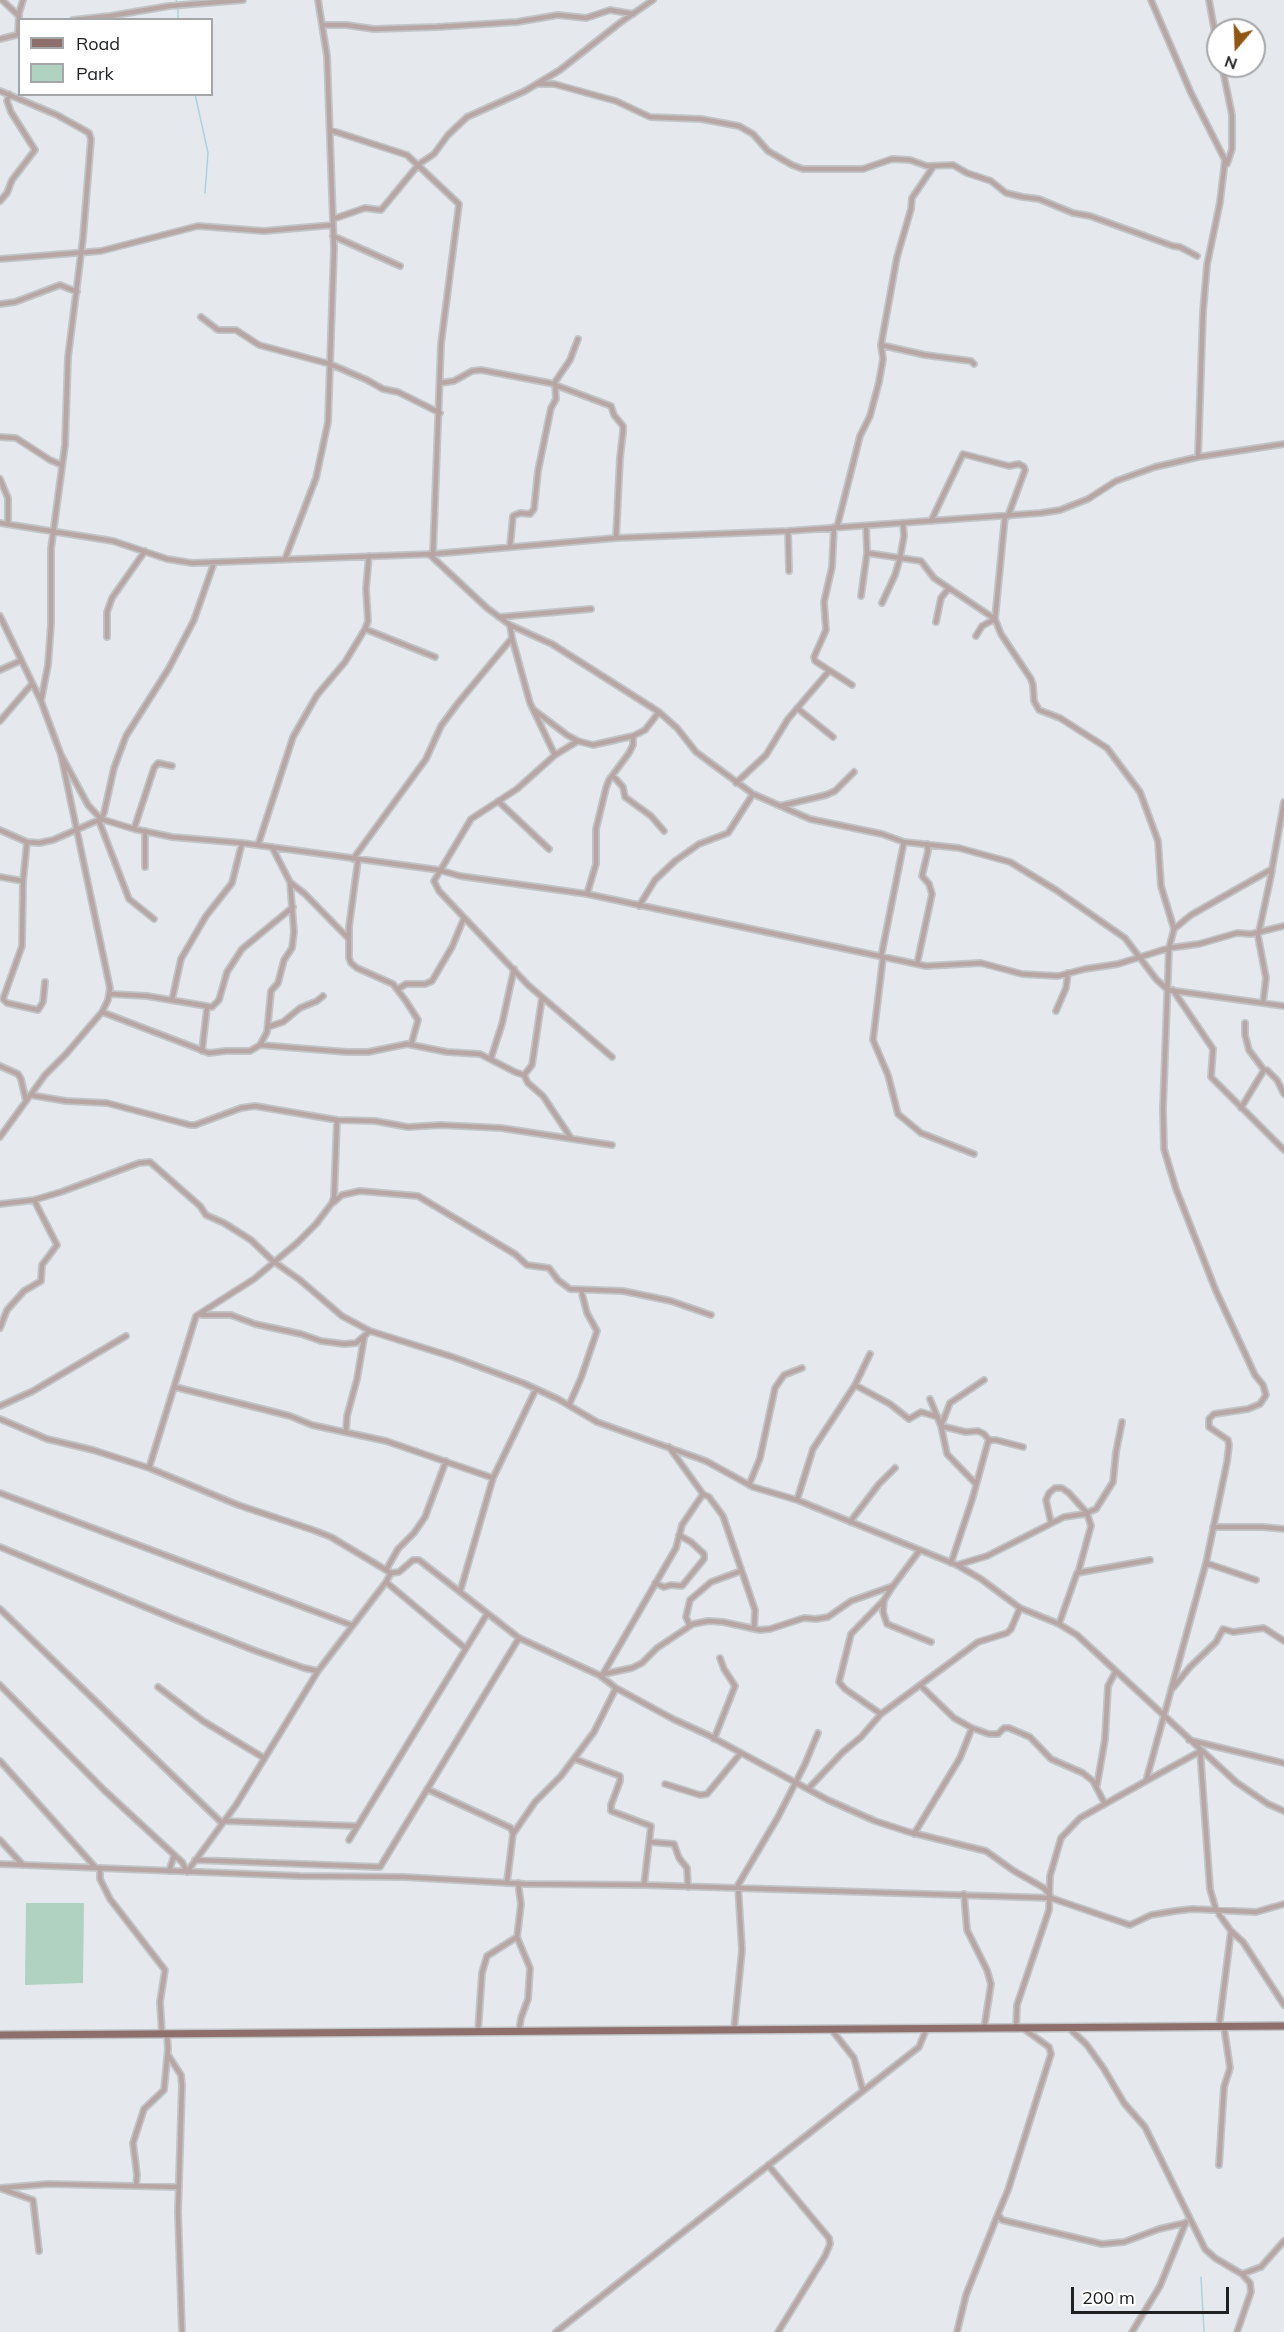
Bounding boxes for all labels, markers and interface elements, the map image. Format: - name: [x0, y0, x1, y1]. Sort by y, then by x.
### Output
- legend: [18, 18, 213, 96]
- north arrow: [1206, 18, 1266, 78]
- text: Road: [76, 32, 120, 55]
- text: N: [1222, 52, 1240, 75]
- text: Park: [76, 62, 114, 85]
- scale bar: [1074, 2275, 1232, 2313]
- text: 200 m: [1082, 2286, 1135, 2309]

